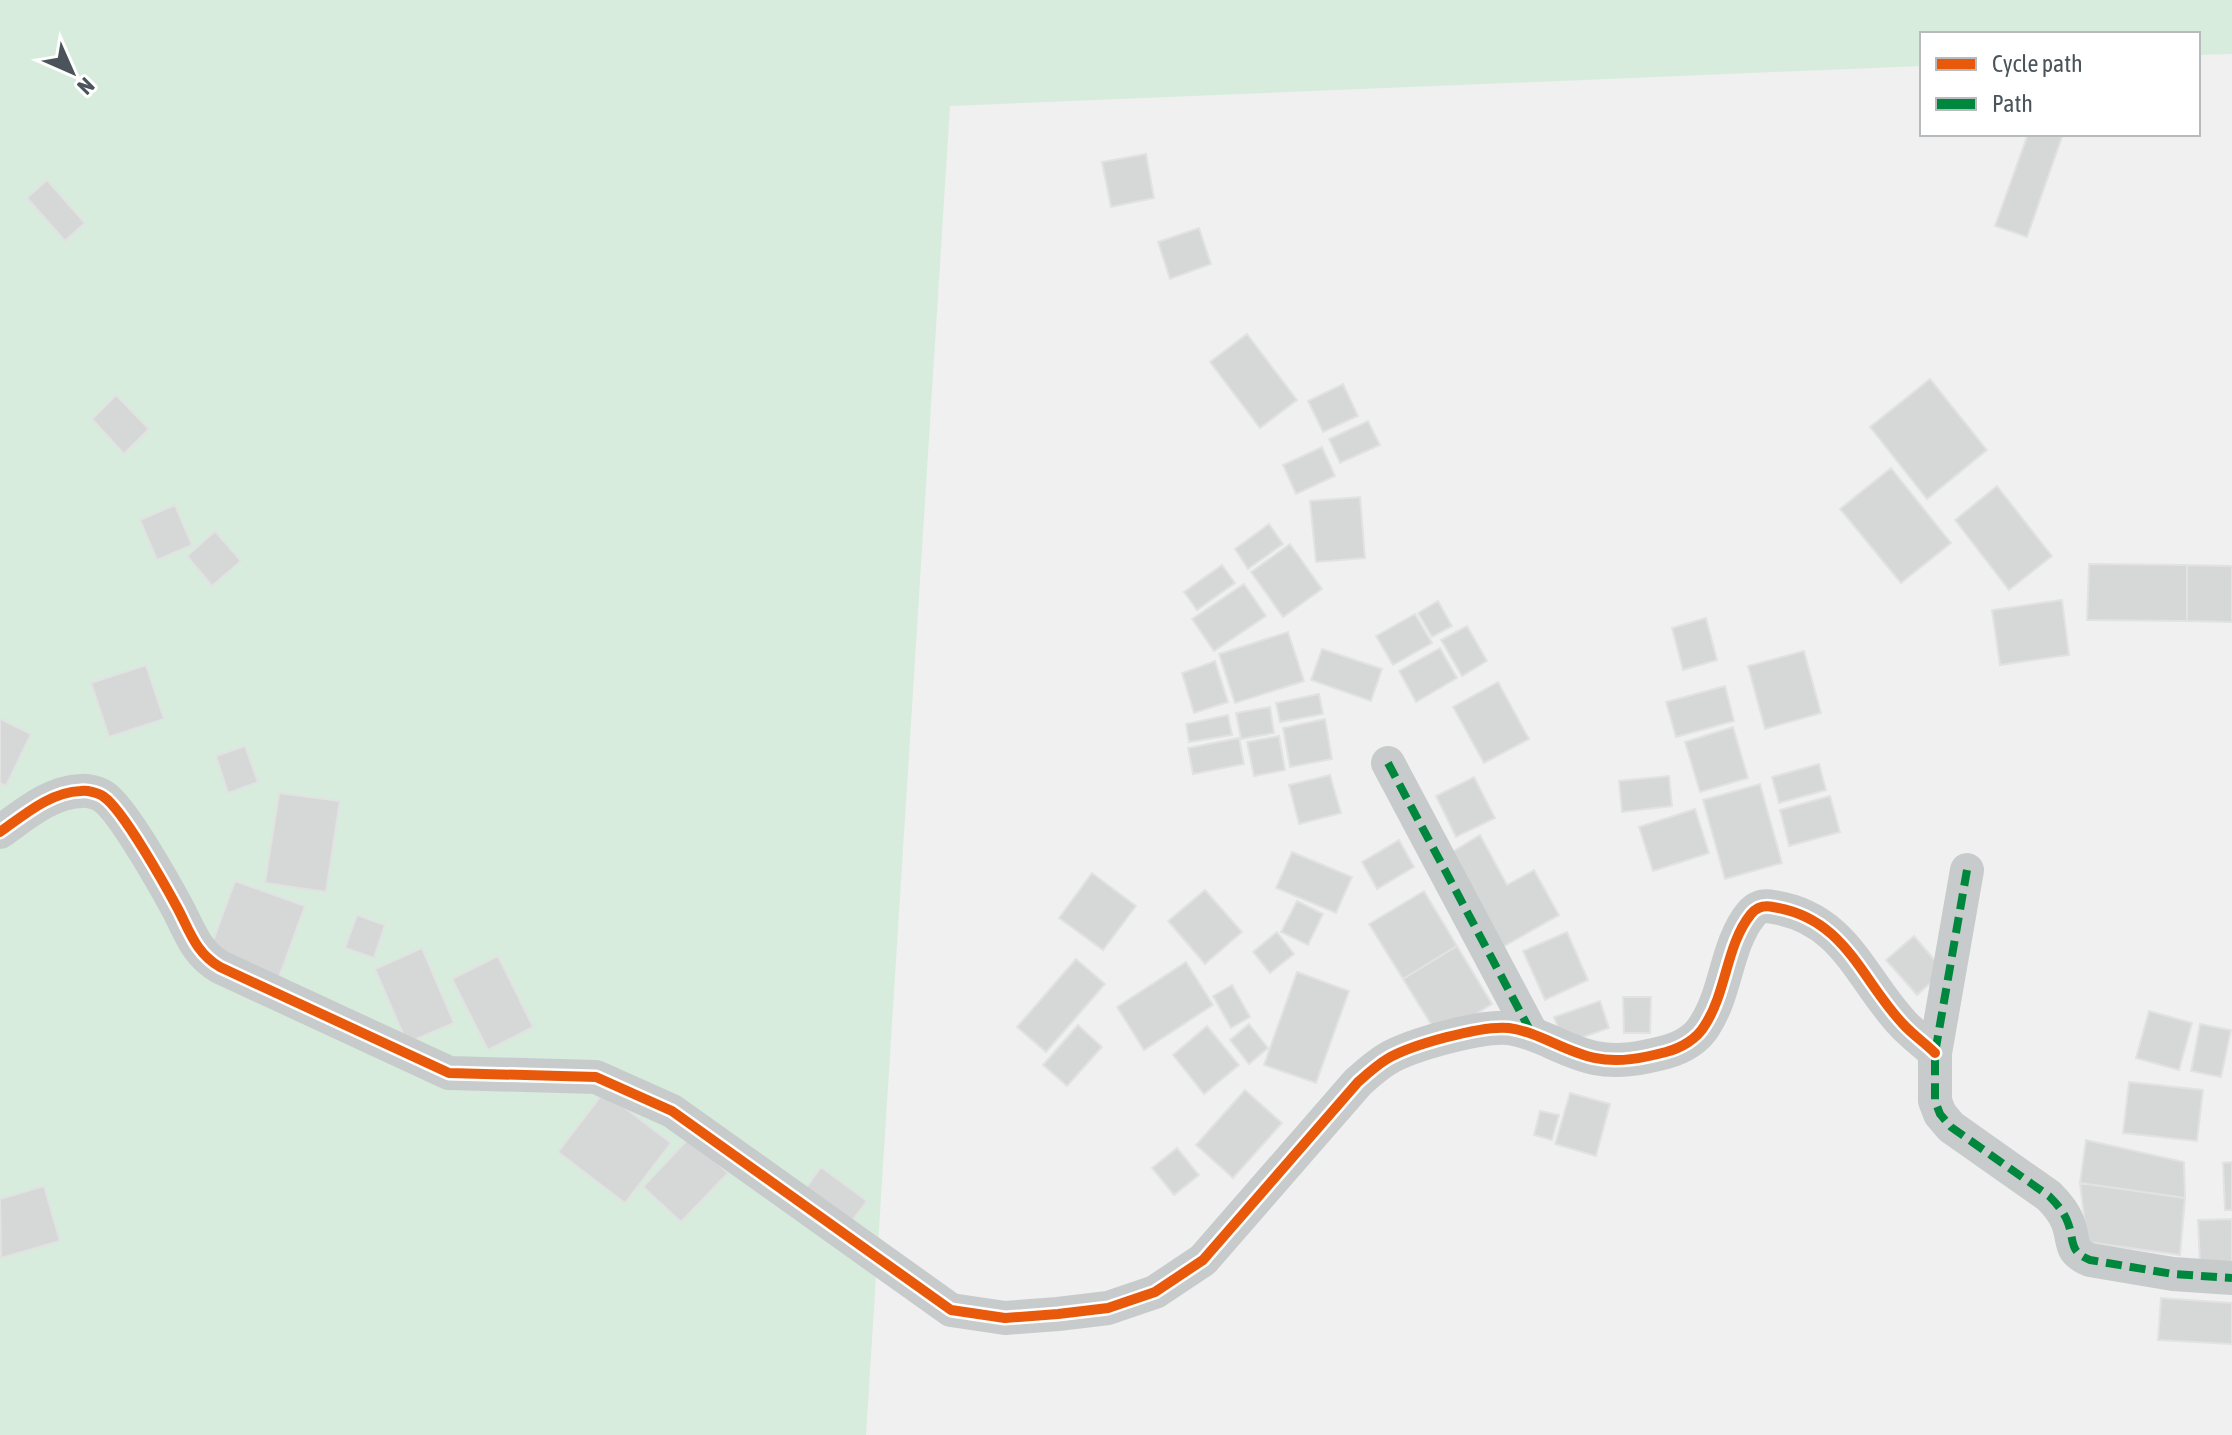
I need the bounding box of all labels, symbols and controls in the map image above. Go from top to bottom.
north arrow [32,32,112,112]
legend [1920,32,2200,136]
text: Cycle path [1992,50,2083,77]
text: N [72,72,100,100]
text: Path [1992,90,2033,117]

